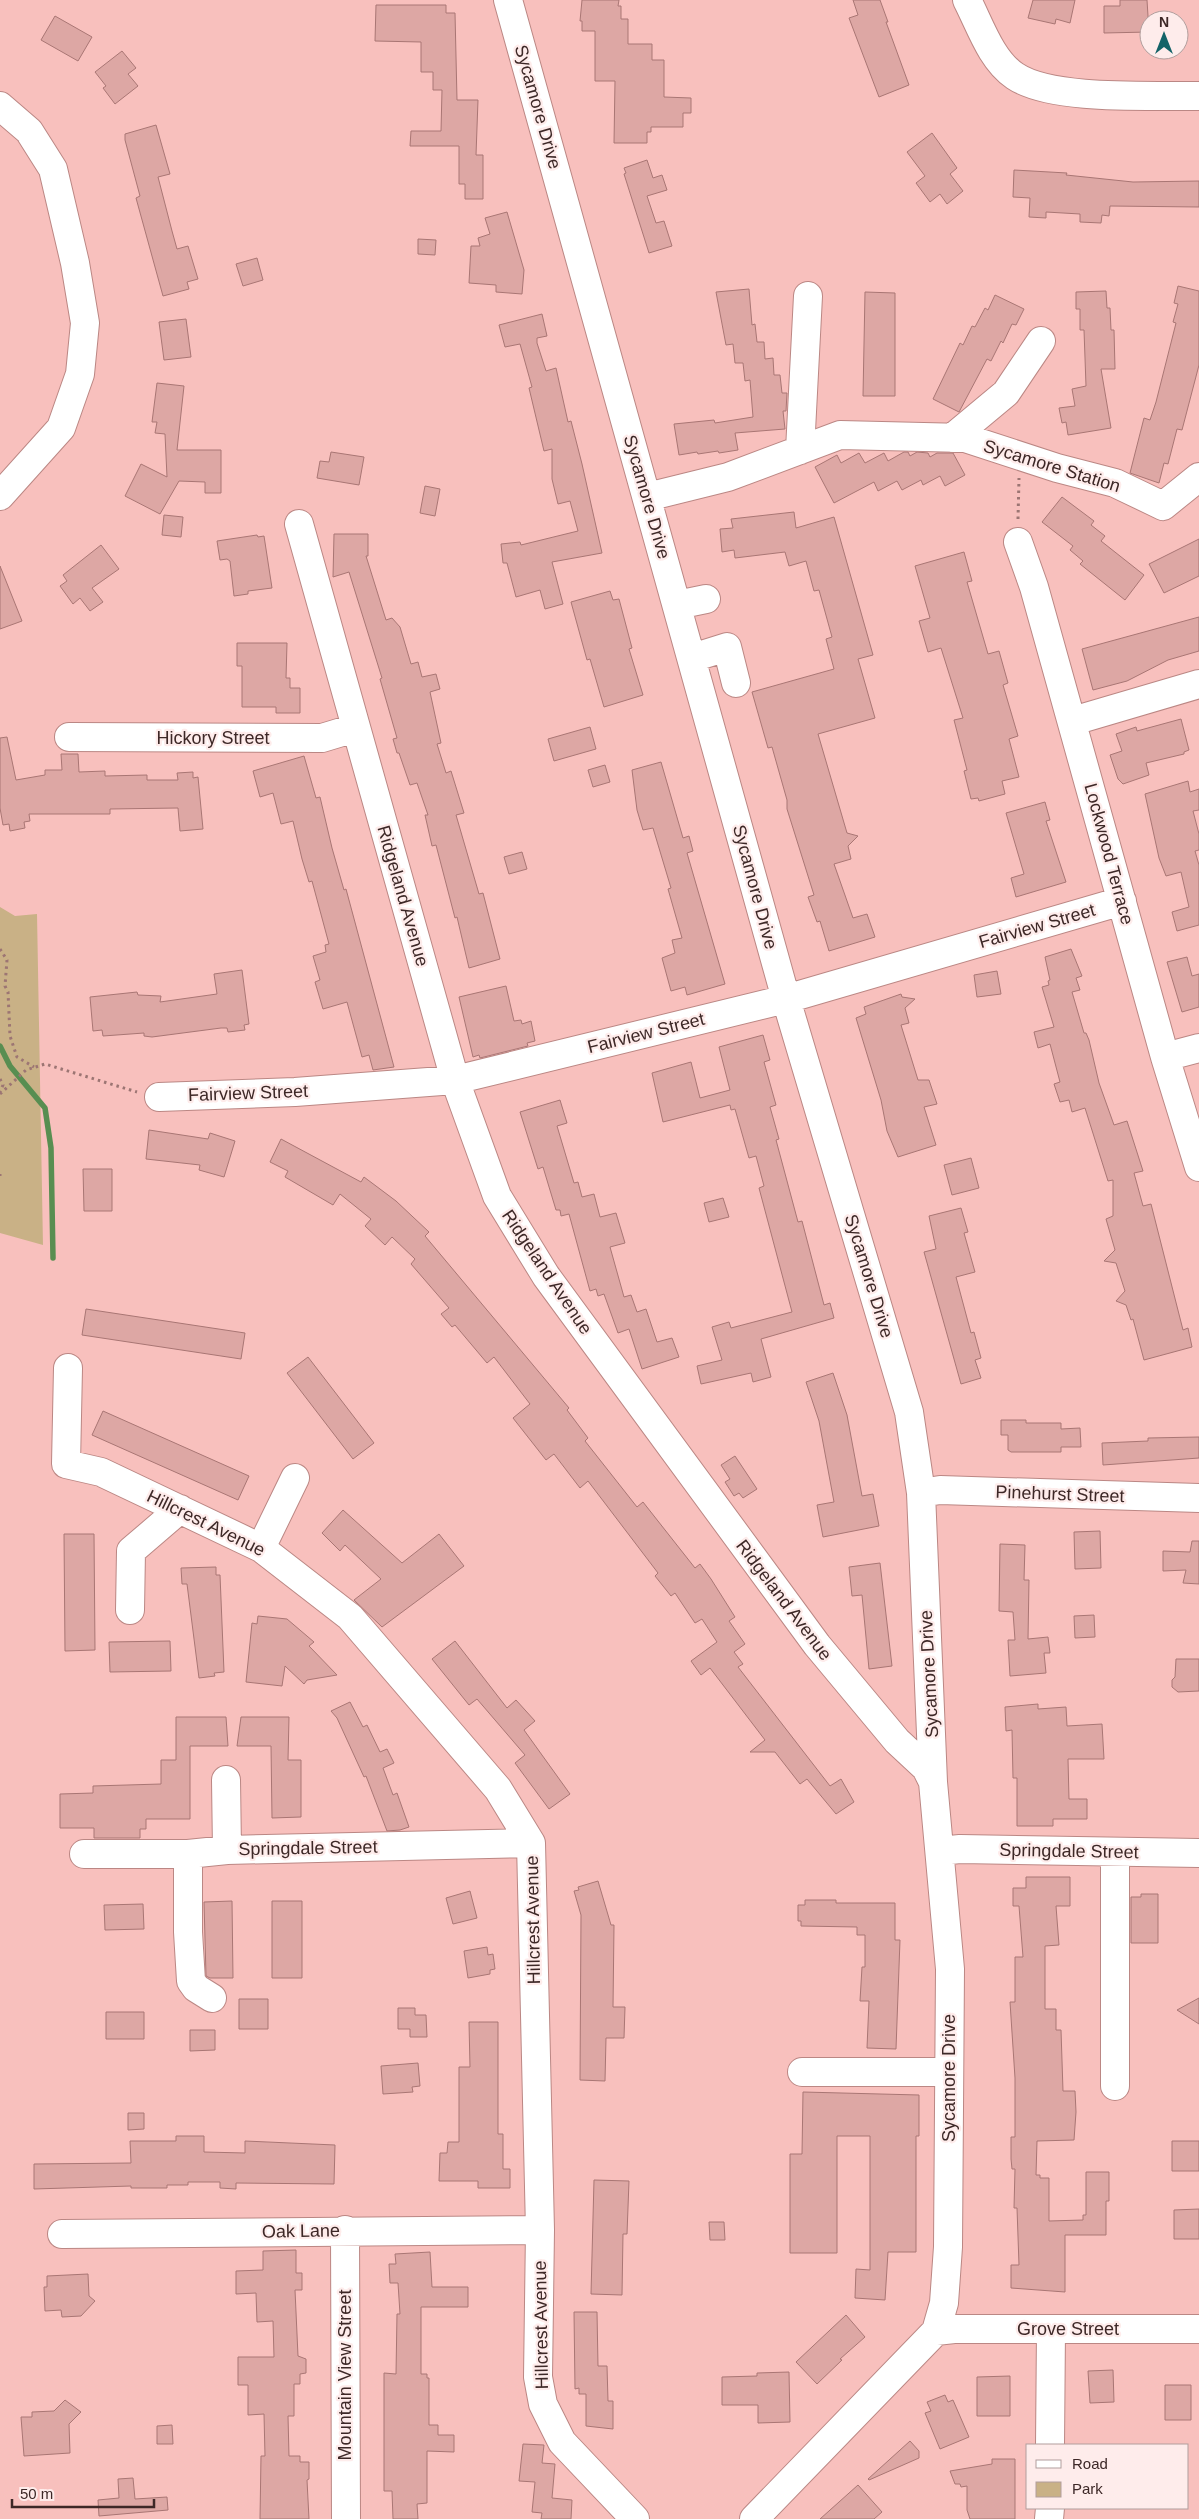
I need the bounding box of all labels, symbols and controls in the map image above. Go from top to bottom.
north arrow [1139,10,1189,60]
text: N [1159,14,1169,30]
street label: Sycamore Drive [511,43,565,171]
street label: Sycamore Drive [620,433,674,561]
street label: Sycamore Station [981,436,1123,496]
street label: Hickory Street [156,728,270,748]
street label: Lockwood Terrace [1080,781,1138,927]
street label: Ridgeland Avenue [373,823,433,969]
street label: Sycamore Drive [729,823,781,951]
street label: Fairview Street [977,900,1097,952]
street label: Fairview Street [585,1009,707,1057]
street label: Fairview Street [188,1081,308,1105]
street label: Ridgeland Avenue [498,1206,596,1338]
street label: Sycamore Drive [841,1212,897,1340]
street label: Pinehurst Street [995,1482,1125,1506]
street label: Hillcrest Avenue [144,1486,268,1560]
street label: Ridgeland Avenue [732,1536,836,1664]
street label: Sycamore Drive [916,1610,942,1738]
street label: Springdale Street [238,1837,378,1859]
street label: Springdale Street [999,1840,1139,1862]
street label: Hillcrest Avenue [522,1855,544,1985]
street label: Sycamore Drive [939,2014,959,2142]
street label: Oak Lane [262,2220,340,2242]
street label: Hillcrest Avenue [530,2260,552,2390]
street label: Mountain View Street [335,2290,355,2460]
street label: Grove Street [1017,2319,1119,2339]
legend [1026,2444,1189,2509]
text: Road [1072,2455,1108,2472]
scale bar [12,2476,155,2508]
text: Park [1072,2480,1103,2497]
text: 50 m [20,2485,53,2502]

